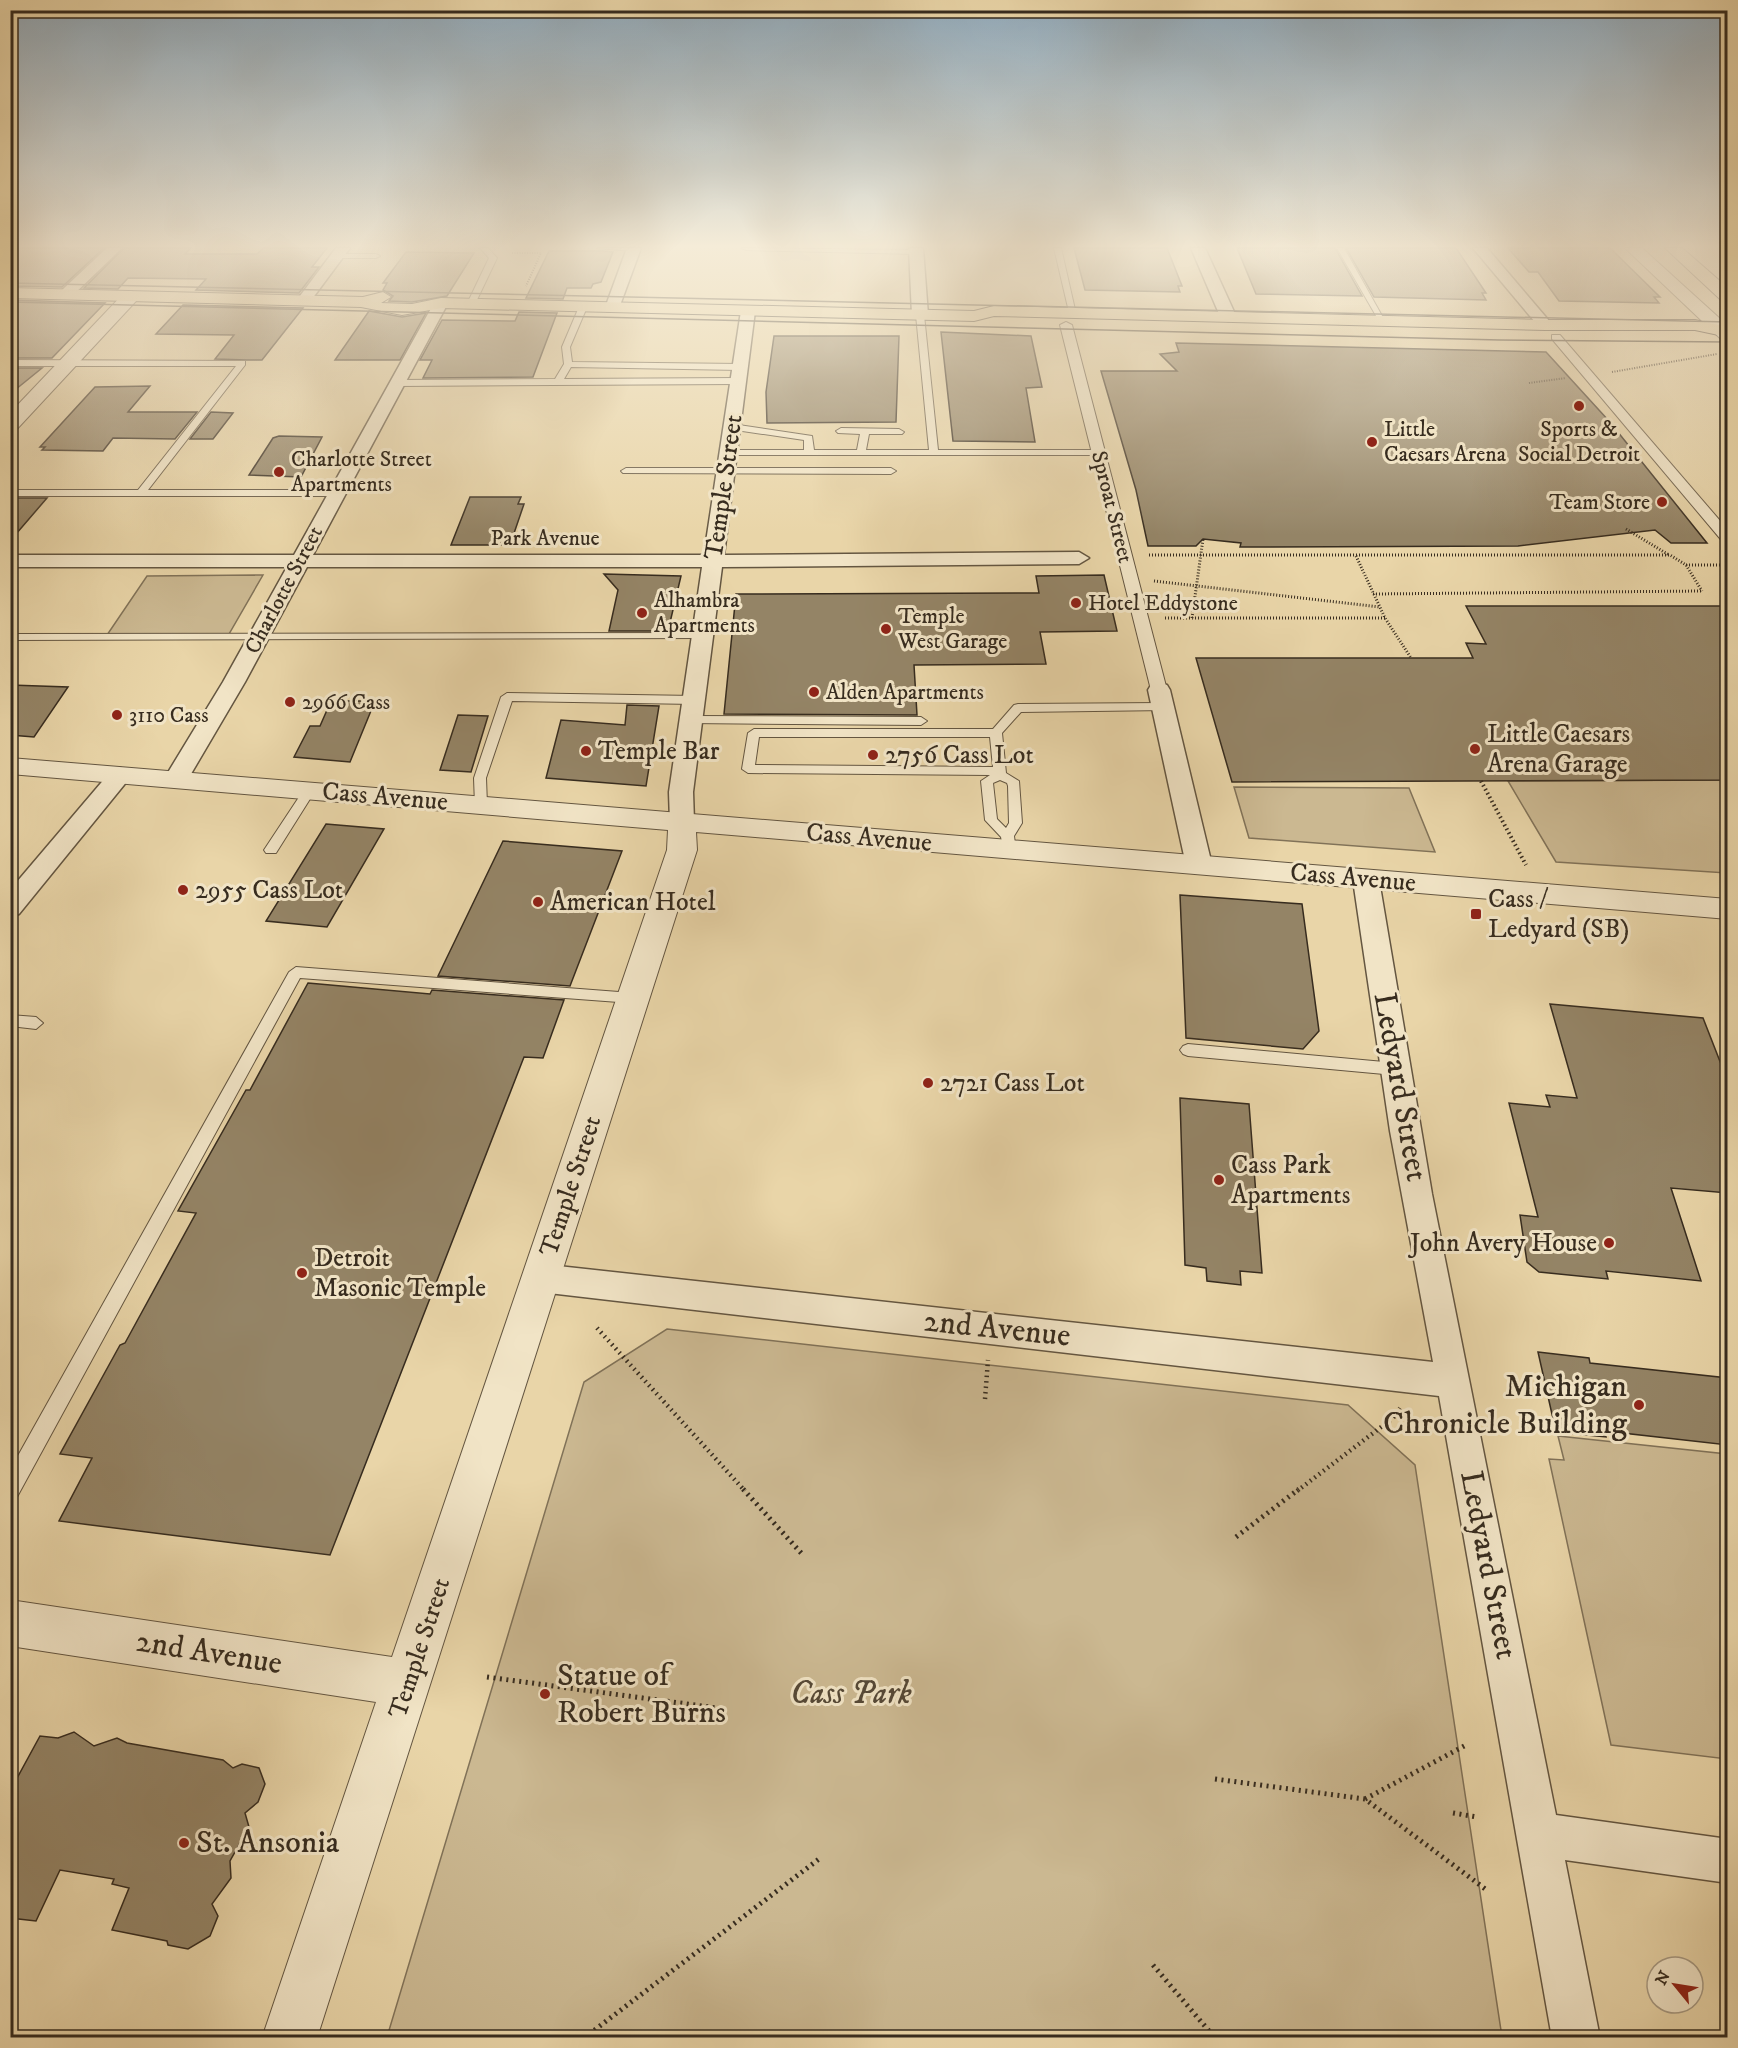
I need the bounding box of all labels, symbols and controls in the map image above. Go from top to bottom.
marker: Sports & Social Detroit [1572,399,1586,413]
street label: Temple Street [698,412,750,562]
place label: Little Caesars Arena [1384,416,1507,468]
place label: Sports & Social Detroit [1518,416,1640,468]
marker: Little Caesars Arena [1365,435,1379,449]
place label: Charlotte Street Apartments [291,446,432,498]
street label: Sproat Street [1085,448,1139,566]
marker: Charlotte Street Apartments [272,465,286,479]
place label: Team Store [1549,489,1650,516]
marker: Team Store [1655,495,1669,509]
street label: Charlotte Street [239,522,329,658]
street label: Park Avenue [490,525,600,552]
place label: Alhambra Apartments [654,587,755,639]
place label: Hotel Eddystone [1088,590,1238,617]
marker: Hotel Eddystone [1069,596,1083,610]
place label: Temple West Garage [897,603,1007,655]
marker: Alhambra Apartments [635,606,649,620]
marker: Temple West Garage [879,622,893,636]
place label: Alden Apartments [826,679,984,706]
marker: Alden Apartments [807,685,821,699]
place label: 2966 Cass [302,689,390,716]
marker: 2966 Cass [283,695,297,709]
place label: 3110 Cass [129,702,209,729]
marker: 3110 Cass [110,708,124,722]
place label: Little Caesars Arena Garage [1487,718,1630,781]
place label: Temple Bar [598,735,720,768]
place label: 2756 Cass Lot [885,739,1034,772]
marker: Little Caesars Arena Garage [1468,742,1482,756]
marker: Temple Bar [579,744,593,758]
marker: 2756 Cass Lot [866,748,880,762]
street label: Cass Avenue [321,775,449,819]
street label: Cass Avenue [805,816,933,860]
street label: Cass Avenue [1289,856,1417,900]
place label: 2955 Cass Lot [195,874,343,907]
marker: 2955 Cass Lot [176,883,190,897]
place label: Cass / Ledyard (SB) [1488,883,1629,946]
place label: American Hotel [550,886,716,919]
marker: American Hotel [531,895,545,909]
marker: Cass / Ledyard (SB) [1469,907,1483,921]
street label: Ledyard Street [1364,989,1436,1185]
place label: 2721 Cass Lot [940,1067,1085,1100]
marker: 2721 Cass Lot [921,1076,935,1090]
street label: Temple Street [533,1112,609,1260]
place label: Cass Park Apartments [1231,1149,1350,1212]
marker: Cass Park Apartments [1212,1173,1226,1187]
place label: John Avery House [1408,1227,1597,1260]
marker: John Avery House [1602,1236,1616,1250]
place label: Detroit Masonic Temple [314,1242,486,1305]
marker: Detroit Masonic Temple [295,1266,309,1280]
street label: 2nd Avenue [922,1301,1072,1357]
place label: Michigan Chronicle Building [1383,1367,1627,1444]
marker: Michigan Chronicle Building [1632,1398,1646,1412]
street label: Ledyard Street [1450,1467,1526,1663]
street label: Temple Street [382,1574,458,1722]
street label: 2nd Avenue [133,1622,285,1684]
place label: Statue of Robert Burns [557,1656,726,1733]
park label: Cass Park [790,1674,912,1714]
marker: Statue of Robert Burns [538,1687,552,1701]
place label: St. Ansonia [196,1823,340,1863]
marker: St. Ansonia [177,1836,191,1850]
north arrow [1645,1955,1705,2015]
text: N [1651,1967,1675,1989]

